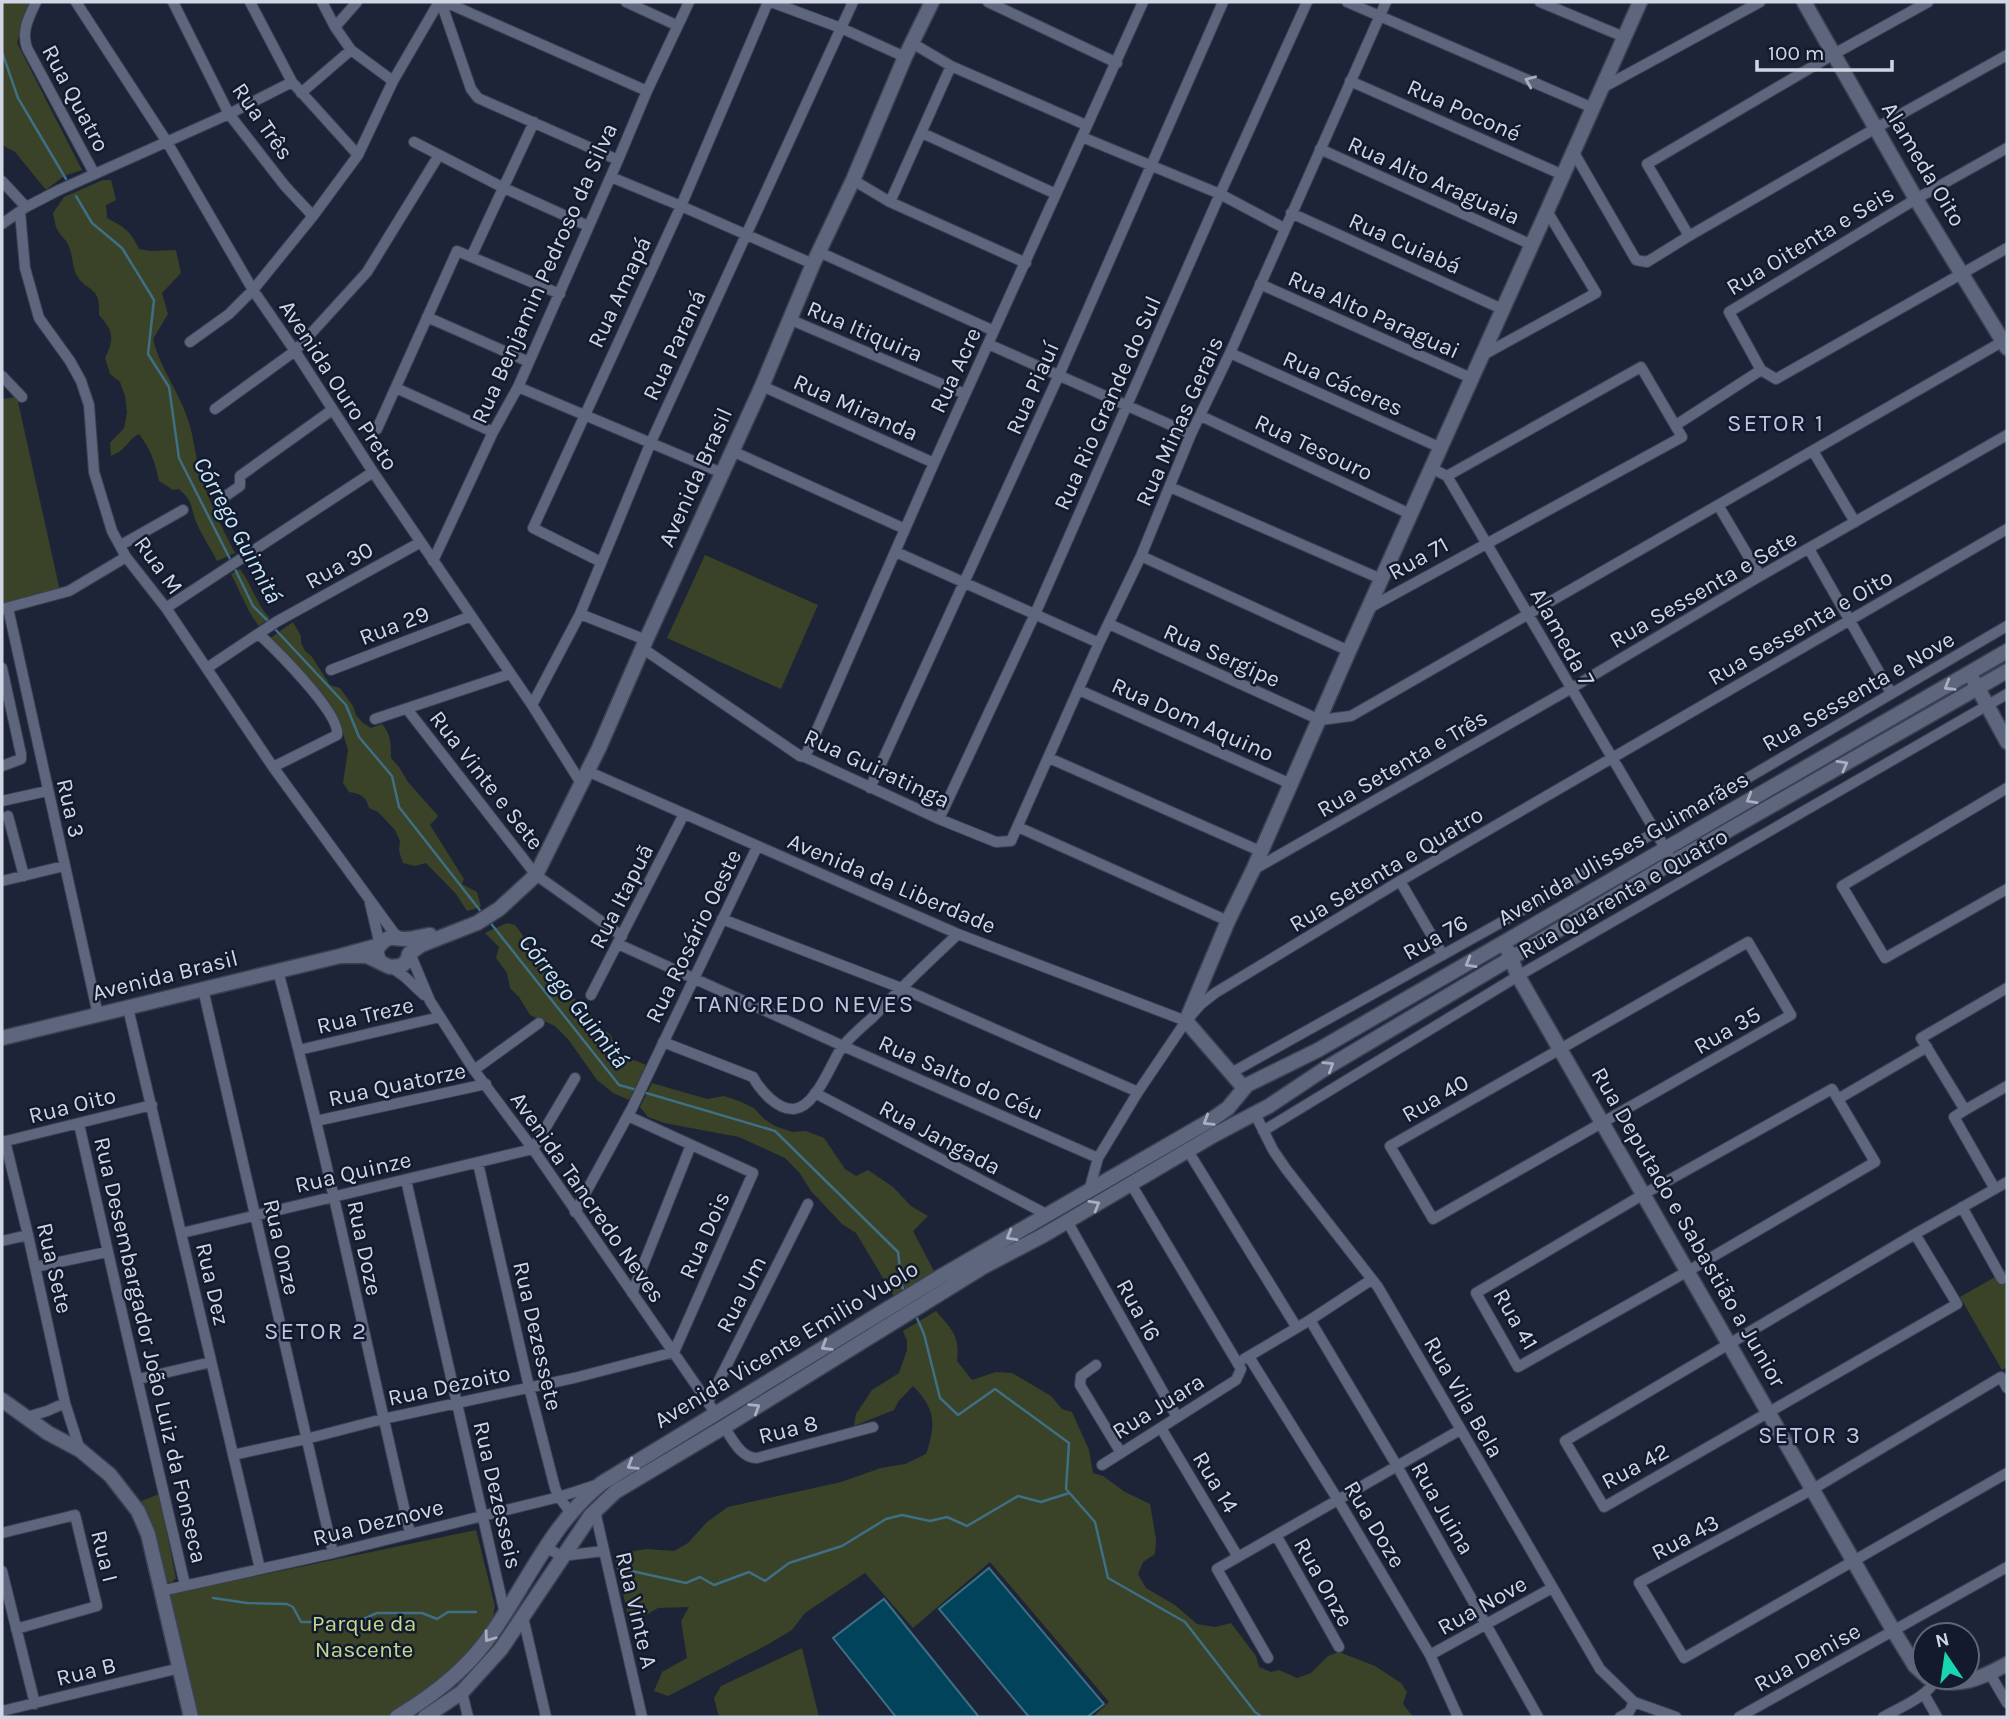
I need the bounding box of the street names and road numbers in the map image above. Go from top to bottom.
street label: Rua Quatro [36,40,115,156]
street label: Rua Poconé [1403,73,1525,148]
street label: Rua Três [226,77,299,165]
street label: Alameda Oito [1876,97,1971,231]
street label: Rua Benjamin Pedroso da Silva [466,119,623,428]
street label: Rua Alto Araguaia [1343,130,1524,231]
street label: Rua Oitenta e Seis [1721,180,1899,301]
street label: Rua Cuiabá [1345,207,1465,280]
street label: Rua Amapá [582,232,657,352]
street label: Rua Alto Paraguai [1284,264,1464,364]
street label: Rua Paraná [637,286,712,405]
street label: Rua Rio Grande do Sul [1048,292,1167,514]
street label: Avenida Ouro Preto [273,295,404,476]
street label: Rua Itiquira [803,295,927,368]
street label: Rua Acre [924,323,987,417]
street label: Rua Minas Gerais [1130,332,1229,510]
street label: Rua Piauí [1000,337,1065,439]
street label: Rua Cáceres [1278,345,1407,422]
street label: Rua Miranda [789,368,922,447]
street label: Avenida Brasil [653,404,738,551]
street label: Rua Tesouro [1250,408,1377,487]
street label: Rua Sessenta e Sete [1605,525,1802,654]
street label: Rua M [128,531,189,600]
street label: Rua 71 [1383,531,1453,586]
street label: Rua 30 [301,536,378,595]
street label: Rua Sessenta e Oito [1703,564,1897,691]
street label: Alameda 7 [1525,583,1601,691]
street label: Rua 29 [355,600,433,651]
street label: Rua Sergipe [1159,618,1284,693]
street label: Rua Sessenta e Nove [1757,625,1959,757]
street label: Rua Dom Aquino [1107,672,1278,767]
street label: Rua Setenta e Três [1312,704,1492,823]
street label: Rua Vinte e Sete [424,705,549,855]
street label: Rua Guiratinga [800,723,954,814]
street label: Avenida Ulisses Guimarães [1493,765,1753,931]
street label: Rua 3 [51,776,90,840]
street label: Rua Setenta e Quatro [1284,801,1488,938]
street label: Rua Quarenta e Quatro [1514,823,1733,964]
street label: Avenida da Liberdade [784,827,1000,940]
street label: Rua Itapuã [584,839,659,953]
street label: Rua Rosário Oeste [640,845,747,1028]
street label: Rua 76 [1398,909,1472,966]
street label: Avenida Brasil [89,944,241,1007]
street label: Rua Treze [314,991,416,1040]
street label: Rua 35 [1689,1001,1765,1060]
street label: Rua Salto do Céu [874,1029,1047,1126]
street label: Rua Quatorze [326,1057,468,1112]
street label: Rua Deputado e Sabastião a Junior [1586,1063,1792,1393]
street label: Rua 40 [1397,1069,1473,1128]
street label: Rua Oito [26,1082,119,1129]
street label: Avenida Tancredo Neves [504,1087,671,1308]
street label: Rua Jangada [874,1094,1005,1181]
street label: Rua Desembargador João Luiz da Fonseca [88,1134,213,1566]
street label: Rua Quinze [292,1146,414,1199]
street label: Rua Dois [673,1187,736,1283]
street label: Rua Onze [257,1197,306,1298]
street label: Rua Doze [341,1198,388,1298]
street label: Rua Sete [31,1220,78,1316]
street label: Rua Dez [190,1240,235,1328]
street label: Rua Um [711,1251,772,1337]
street label: Avenida Vicente Emilio Vuolo [649,1255,923,1434]
street label: Rua Dezessete [507,1259,568,1413]
street label: Rua 16 [1111,1274,1167,1346]
street label: Rua 41 [1487,1284,1544,1355]
street label: Rua Vila Bela [1418,1332,1509,1463]
street label: Rua Dezoito [385,1359,513,1412]
street label: Rua Juara [1107,1368,1209,1445]
street label: Rua 8 [756,1409,821,1450]
street label: Rua Dezesseis [467,1419,528,1572]
street label: Rua 42 [1597,1438,1673,1495]
street label: Rua 14 [1187,1447,1244,1518]
street label: Rua Juina [1405,1457,1480,1559]
street label: Rua Doze [1338,1476,1411,1573]
street label: Rua Deznove [310,1493,446,1552]
street label: Rua 43 [1647,1508,1724,1566]
street label: Rua I [85,1527,124,1585]
street label: Rua Onze [1288,1533,1359,1631]
street label: Rua Vinte A [610,1549,663,1671]
street label: Rua Nove [1433,1570,1532,1641]
street label: Rua Denise [1749,1617,1865,1698]
street label: Rua B [54,1651,119,1692]

